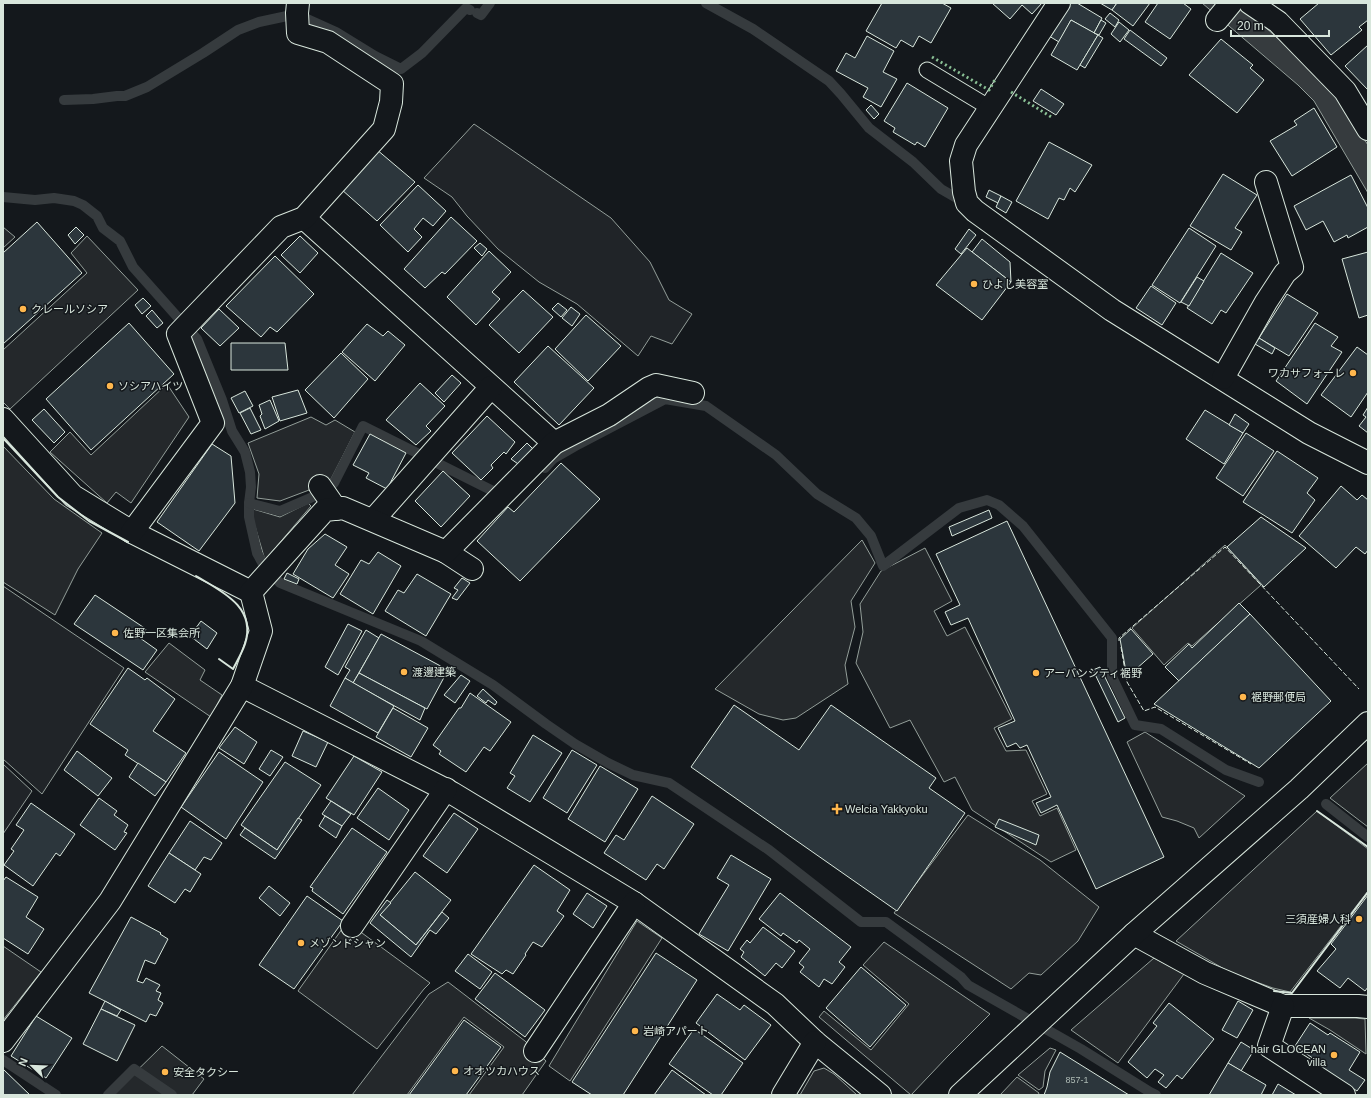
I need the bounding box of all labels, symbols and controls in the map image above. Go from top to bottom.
scale bar [1231,12,1329,38]
text: 20 m [1237,19,1264,33]
place label: ひよし美容室 [982,278,1048,290]
marker: ひよし美容室 [969,279,979,289]
place label: クレールソシア [31,303,108,315]
marker: クレールソシア [18,304,28,314]
place label: ワカサフォーレ [1268,367,1345,379]
marker: ワカサフォーレ [1348,368,1358,378]
place label: ソシアハイツ [118,380,183,392]
marker: ソシアハイツ [105,381,115,391]
place label: 佐野一区集会所 [123,627,201,639]
marker: 佐野一区集会所 [110,628,120,638]
place label: 渡邊建築 [412,666,456,678]
marker: 渡邊建築 [399,667,409,677]
place label: アーバンシティ裾野 [1044,667,1142,679]
marker: アーバンシティ裾野 [1031,668,1041,678]
place label: 裾野郵便局 [1251,691,1306,703]
marker: 裾野郵便局 [1238,692,1248,702]
place label: Welcia Yakkyoku [845,803,928,815]
marker: Welcia Yakkyoku [832,804,842,814]
place label: 三須産婦人科 [1285,913,1351,925]
marker: 三須産婦人科 [1354,914,1364,924]
place label: メゾンドシャン [309,937,386,949]
marker: メゾンドシャン [296,938,306,948]
place label: 岩崎アパート [643,1025,709,1037]
marker: 岩崎アパート [630,1026,640,1036]
place label: hair GLOCEAN villa [1251,1043,1327,1068]
north arrow [12,1046,52,1086]
marker: hair GLOCEAN villa [1329,1050,1339,1060]
text: N [16,1056,30,1068]
place label: オオツカハウス [463,1065,540,1077]
place label: 安全タクシー [173,1066,239,1078]
marker: オオツカハウス [450,1066,460,1076]
marker: 安全タクシー [160,1067,170,1077]
house number: 857-1 [1065,1075,1089,1085]

